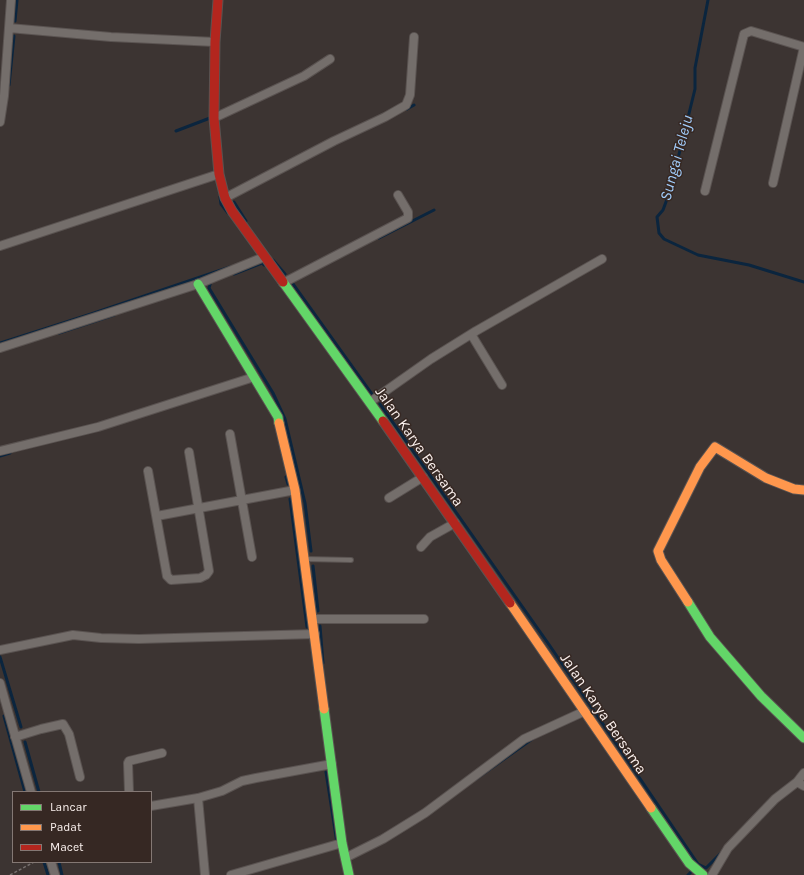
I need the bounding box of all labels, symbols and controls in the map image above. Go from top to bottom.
water label: Sungai Teleju [656,113,698,203]
street label: Jalan Karya Bersama [371,384,467,510]
street label: Jalan Karya Bersama [556,650,650,778]
legend [12,791,152,863]
text: Lancar [50,800,87,814]
text: Padat [50,820,81,834]
text: Macet [50,840,84,854]

